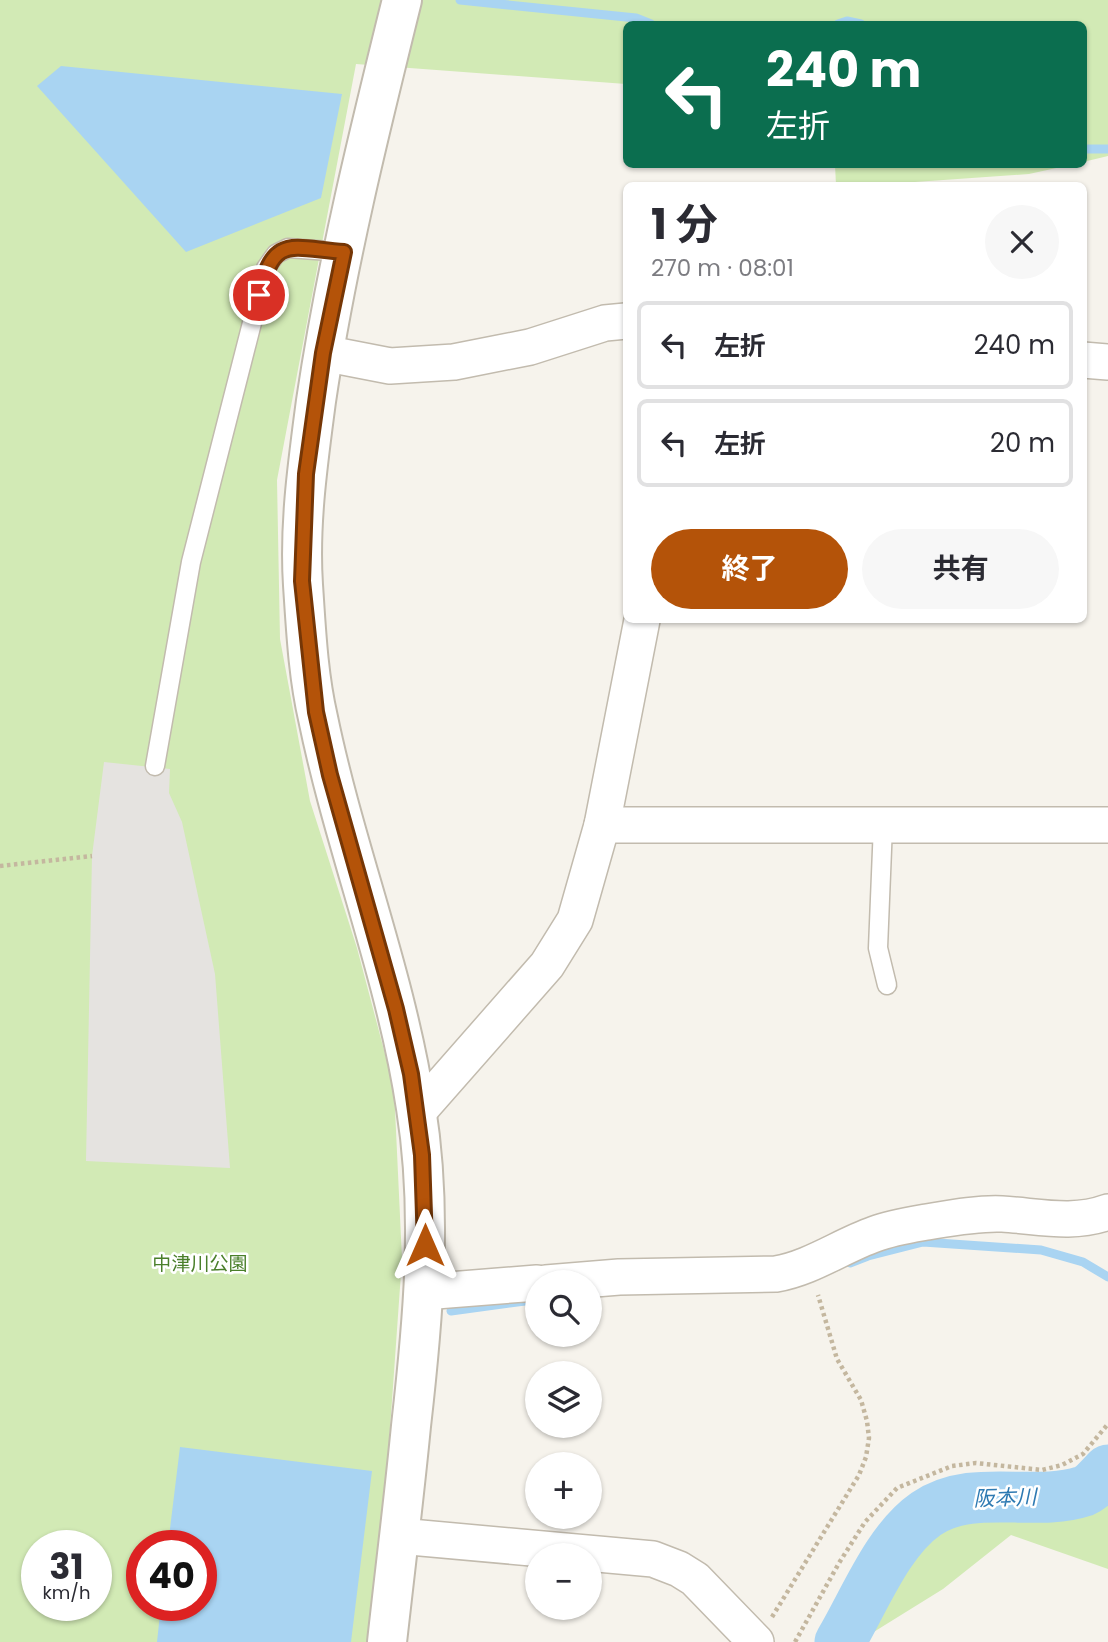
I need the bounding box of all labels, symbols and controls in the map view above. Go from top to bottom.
text: 240 m [766,36,921,104]
icon: left [651,49,742,140]
text: 左折 [766,103,830,148]
text: 1 分 [651,195,718,254]
button: close [985,205,1059,279]
text: 270 m · 08:01 [651,252,794,284]
pin [229,265,289,325]
icon: arrive [240,276,278,314]
icon: left [655,326,693,364]
text: 240 m [974,327,1055,363]
text: 左折 [714,328,766,364]
icon: left [655,424,693,462]
text: 20 m [990,425,1055,461]
text: 左折 [714,426,766,462]
button: 終了 [651,529,848,609]
button: 共有 [862,529,1059,609]
position arrow [388,1208,462,1282]
park label: 中津川公園 [152,1250,248,1277]
map controls [525,1270,602,1620]
button: search [525,1270,602,1347]
button: layers [525,1361,602,1438]
button: + [525,1452,602,1529]
water label: 阪本川 [973,1482,1039,1513]
speed limit sign: 40 [126,1530,217,1621]
text: 31 [49,1542,84,1591]
button: − [525,1543,602,1620]
text: km/h [43,1580,90,1605]

